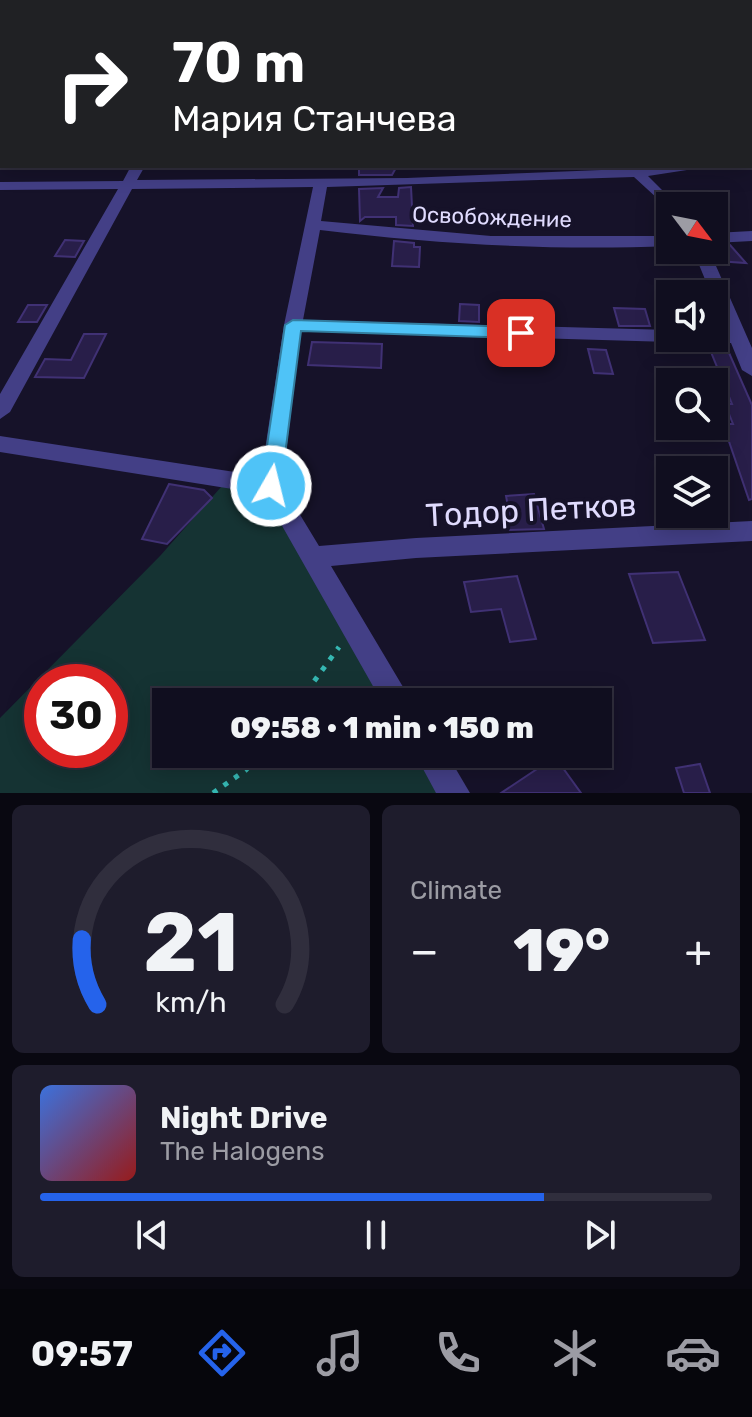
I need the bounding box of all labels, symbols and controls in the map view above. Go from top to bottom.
text: 70 m [172,30,305,96]
icon: right [40,32,144,136]
text: Мария Станчева [172,97,457,140]
north arrow [656,192,728,264]
map controls [656,192,728,528]
street label: Освобождение [412,201,572,233]
button: sound [656,280,728,352]
pin [487,299,555,367]
icon: arrive [499,311,543,355]
button: search [656,368,728,440]
position arrow [229,444,313,528]
button: layers [656,456,728,528]
street label: Тодор Петков [425,485,637,535]
speed limit sign: 30 [24,664,128,768]
text: 09:58 · 1 min · 150 m [230,710,534,746]
text: Climate [410,875,502,906]
text: 21 [143,893,239,992]
text: 19° [513,915,610,986]
text: − [410,925,439,977]
text: + [685,925,712,977]
text: km/h [155,985,227,1019]
text: Night Drive [160,1100,328,1136]
text: The Halogens [160,1136,325,1167]
icon: previous [130,1213,174,1257]
icon: pause [354,1213,398,1257]
icon: next [578,1213,622,1257]
icon: directions [194,1325,250,1381]
icon: music [312,1325,368,1381]
icon: phone [430,1325,486,1381]
icon: climate [547,1325,603,1381]
icon: car [665,1325,721,1381]
text: 09:57 [31,1332,133,1375]

